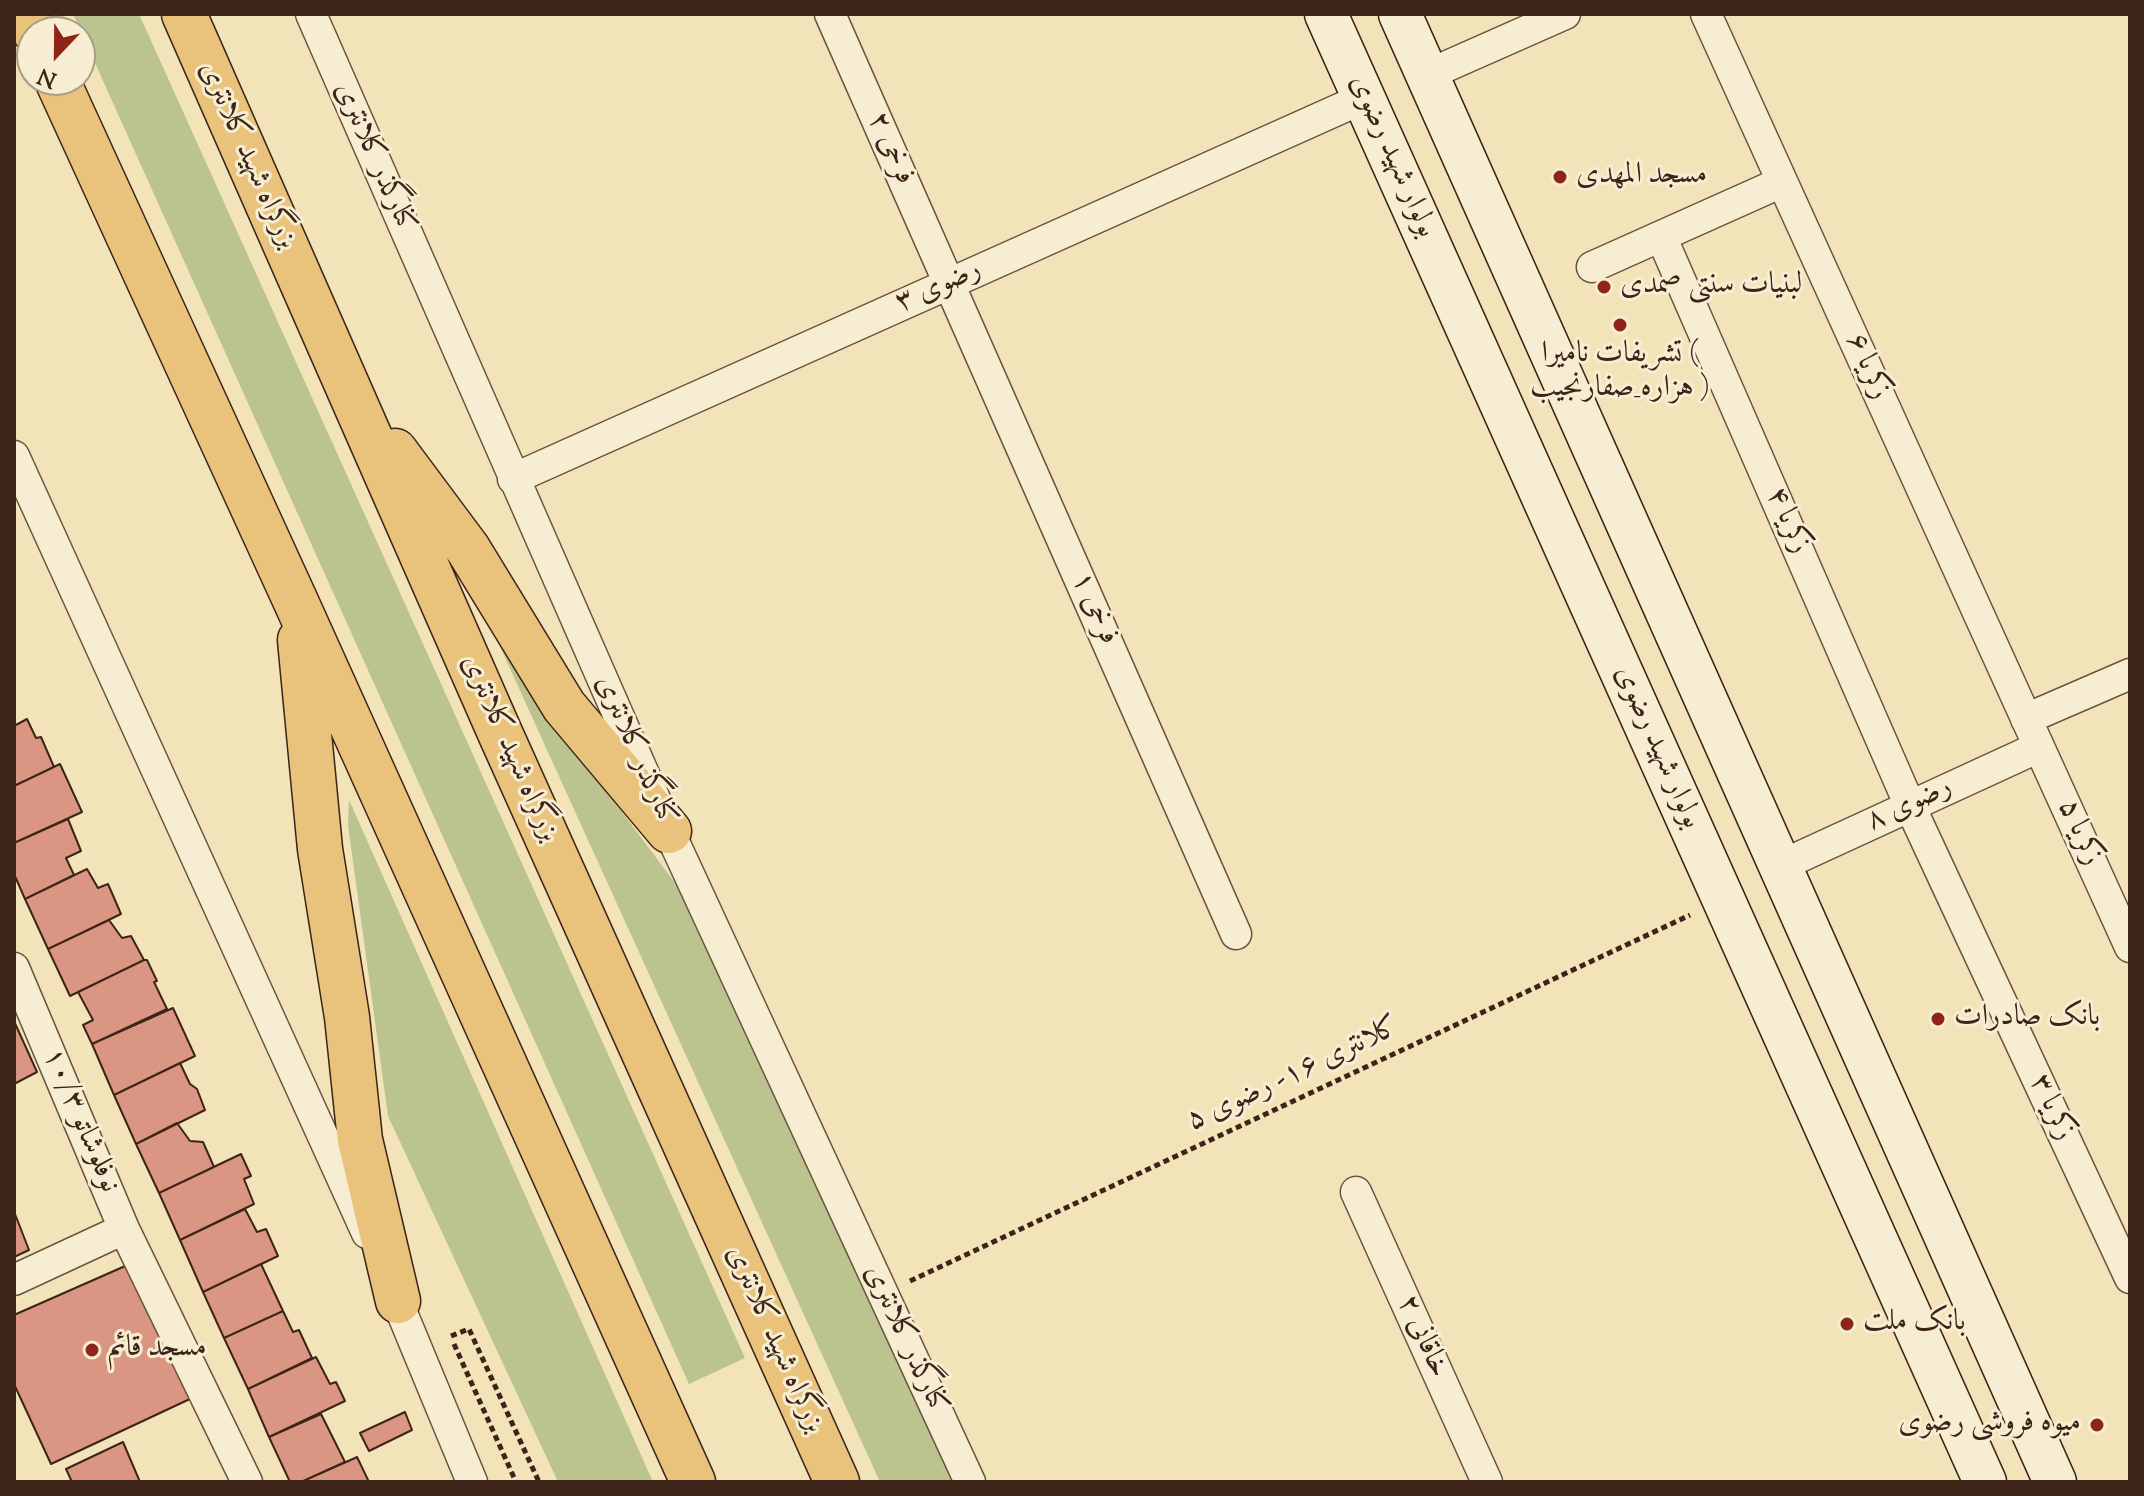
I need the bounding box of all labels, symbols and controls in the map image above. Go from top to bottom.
north arrow [16,16,96,96]
street label: بزرگراه شهید کلانتری [189,57,303,255]
text: N [34,58,62,95]
street label: بولوار شهید رضوی [1339,70,1443,244]
street label: کنارگذر کلانتری [324,77,422,239]
street label: فرخی ۲ [857,107,921,191]
place label: مسجد المهدی [1576,159,1707,195]
marker: مسجد المهدی [1551,168,1569,186]
street label: رضوی ۳ [891,253,987,323]
place label: لبنیات سنتی صمدی [1620,269,1803,305]
marker: لبنیات سنتی صمدی [1595,278,1613,296]
marker: تشریفات نامیرا ( هزاره_صفارنجیب ) [1611,316,1629,334]
street label: زکریا ۶ [1836,328,1896,406]
place label: تشریفات نامیرا ( هزاره_صفارنجیب ) [1530,338,1710,408]
street label: زکریا ۴ [1756,482,1816,560]
street label: فرخی ۱ [1061,567,1125,651]
street label: بزرگراه شهید کلانتری [451,650,565,848]
street label: بولوار شهید رضوی [1604,661,1708,835]
street label: کنارگذر کلانتری [585,670,683,832]
street label: رضوی ۸ [1862,771,1958,841]
street label: زکریا ۵ [2048,794,2108,872]
place label: بانک صادرات [1954,1001,2100,1037]
marker: بانک صادرات [1929,1010,1947,1028]
street label: کلانتری ۱۶- رضوی ۵ [1182,1011,1406,1141]
street label: نوفلوشاتو ۱۰/۳ [32,1043,126,1199]
street label: زکریا ۳ [2019,1069,2081,1147]
street label: بزرگراه شهید کلانتری [716,1241,830,1439]
street label: کنارگذر کلانتری [854,1260,954,1420]
street label: خاقانی ۲ [1387,1290,1455,1384]
place label: بانک ملت [1863,1306,1966,1342]
marker: بانک ملت [1838,1315,1856,1333]
place label: مسجد قائم [108,1332,207,1368]
marker: مسجد قائم [83,1341,101,1359]
place label: میوه فروشی رضوی [1898,1407,2081,1443]
marker: میوه فروشی رضوی [2088,1416,2106,1434]

